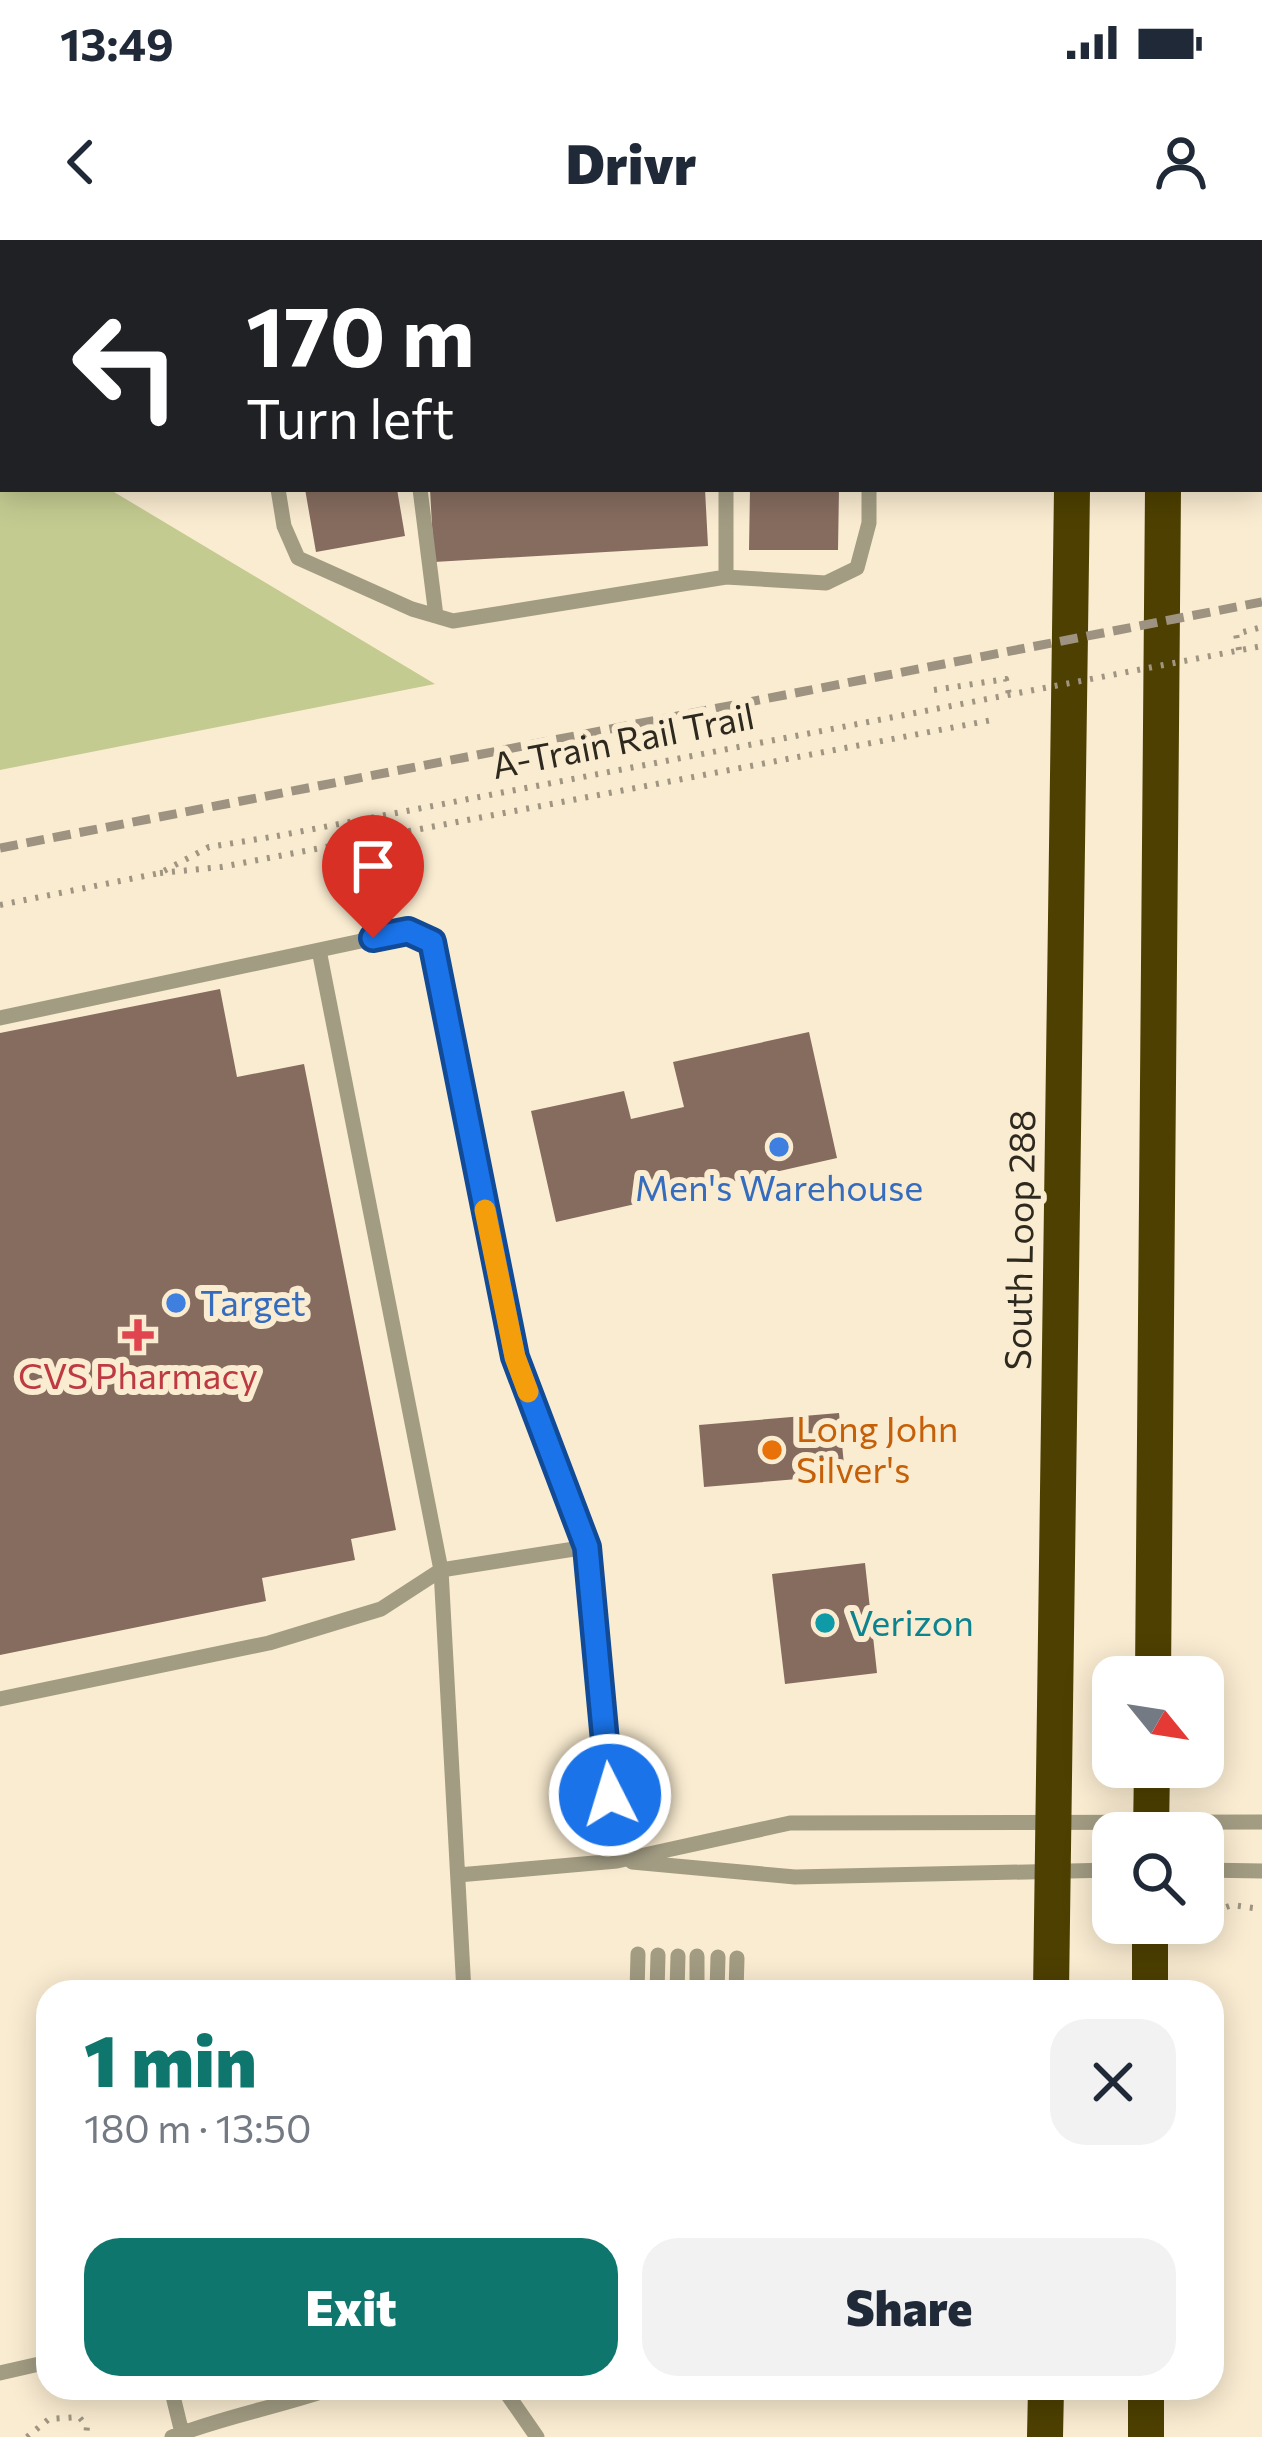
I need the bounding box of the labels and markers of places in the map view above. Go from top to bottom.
pin [322,815,424,938]
marker: Men's Warehouse [766,1134,792,1160]
place label: Men's Warehouse [635,1164,923,1208]
place label: Target [200,1279,306,1323]
marker: Target [163,1290,189,1316]
marker: CVS Pharmacy [125,1322,151,1348]
place label: CVS Pharmacy [18,1352,258,1396]
place label: Long John Silver's [796,1405,958,1490]
marker: Long John Silver's [759,1437,785,1463]
place label: Verizon [849,1599,974,1643]
marker: Verizon [812,1610,838,1636]

